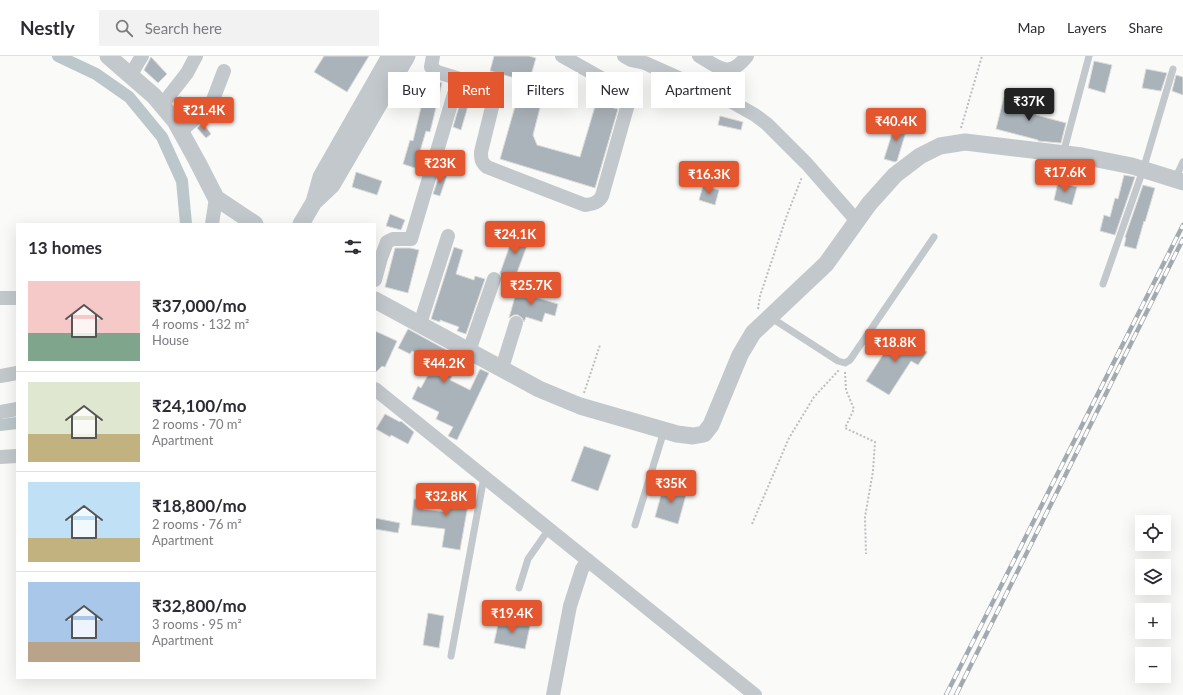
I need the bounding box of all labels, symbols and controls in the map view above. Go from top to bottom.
search box [99,10,379,46]
text: Nestly [20,16,75,39]
icon: search [113,17,135,39]
text: Search here [145,19,222,37]
text: Map [1017,19,1045,36]
text: Layers [1067,19,1107,36]
text: Share [1129,19,1163,36]
chip: Buy [388,72,440,108]
chip: Rent [448,72,504,108]
chip: Filters [512,72,578,108]
chip: New [586,72,643,108]
chip: Apartment [651,72,745,108]
pin: ₹37K [1005,88,1053,122]
text: ₹37K [1013,93,1045,109]
pin: ₹21.4K [171,97,237,131]
text: ₹21.4K [183,102,225,118]
pin: ₹40.4K [863,108,929,142]
text: ₹40.4K [875,113,917,129]
pin: ₹23K [416,150,464,184]
text: ₹23K [424,155,456,171]
pin: ₹17.6K [1032,159,1098,193]
pin: ₹16.3K [676,161,742,195]
text: ₹17.6K [1044,164,1086,180]
text: ₹16.3K [688,166,730,182]
pin: ₹24.1K [482,221,548,255]
text: ₹24.1K [494,226,536,242]
icon: filters [342,236,364,258]
text: 13 homes [28,237,102,258]
pin: ₹25.7K [498,272,564,306]
text: ₹25.7K [510,277,552,293]
text: ₹37,000/mo [152,295,247,316]
icon: home [60,297,108,345]
text: 4 rooms · 132 m² [152,316,249,332]
pin: ₹18.8K [862,329,928,363]
text: House [152,332,189,348]
text: ₹18.8K [874,334,916,350]
pin: ₹44.2K [411,350,477,384]
text: ₹44.2K [423,355,465,371]
text: ₹24,100/mo [152,395,247,416]
icon: home [60,398,108,446]
text: 2 rooms · 70 m² [152,416,242,432]
text: Apartment [152,432,213,448]
pin: ₹35K [647,470,695,504]
text: ₹35K [655,475,687,491]
pin: ₹32.8K [413,483,479,517]
text: ₹32.8K [425,488,467,504]
text: ₹18,800/mo [152,495,247,516]
icon: home [60,498,108,546]
map controls [1135,515,1171,683]
button: locate [1135,515,1171,551]
text: 2 rooms · 76 m² [152,516,242,532]
text: Apartment [152,532,213,548]
button: layers [1135,559,1171,595]
text: ₹32,800/mo [152,595,247,616]
icon: home [60,598,108,646]
pin: ₹19.4K [479,600,545,634]
button: + [1135,603,1171,639]
text: ₹19.4K [491,605,533,621]
text: 3 rooms · 95 m² [152,616,242,632]
text: Apartment [152,632,213,648]
button: − [1135,647,1171,683]

